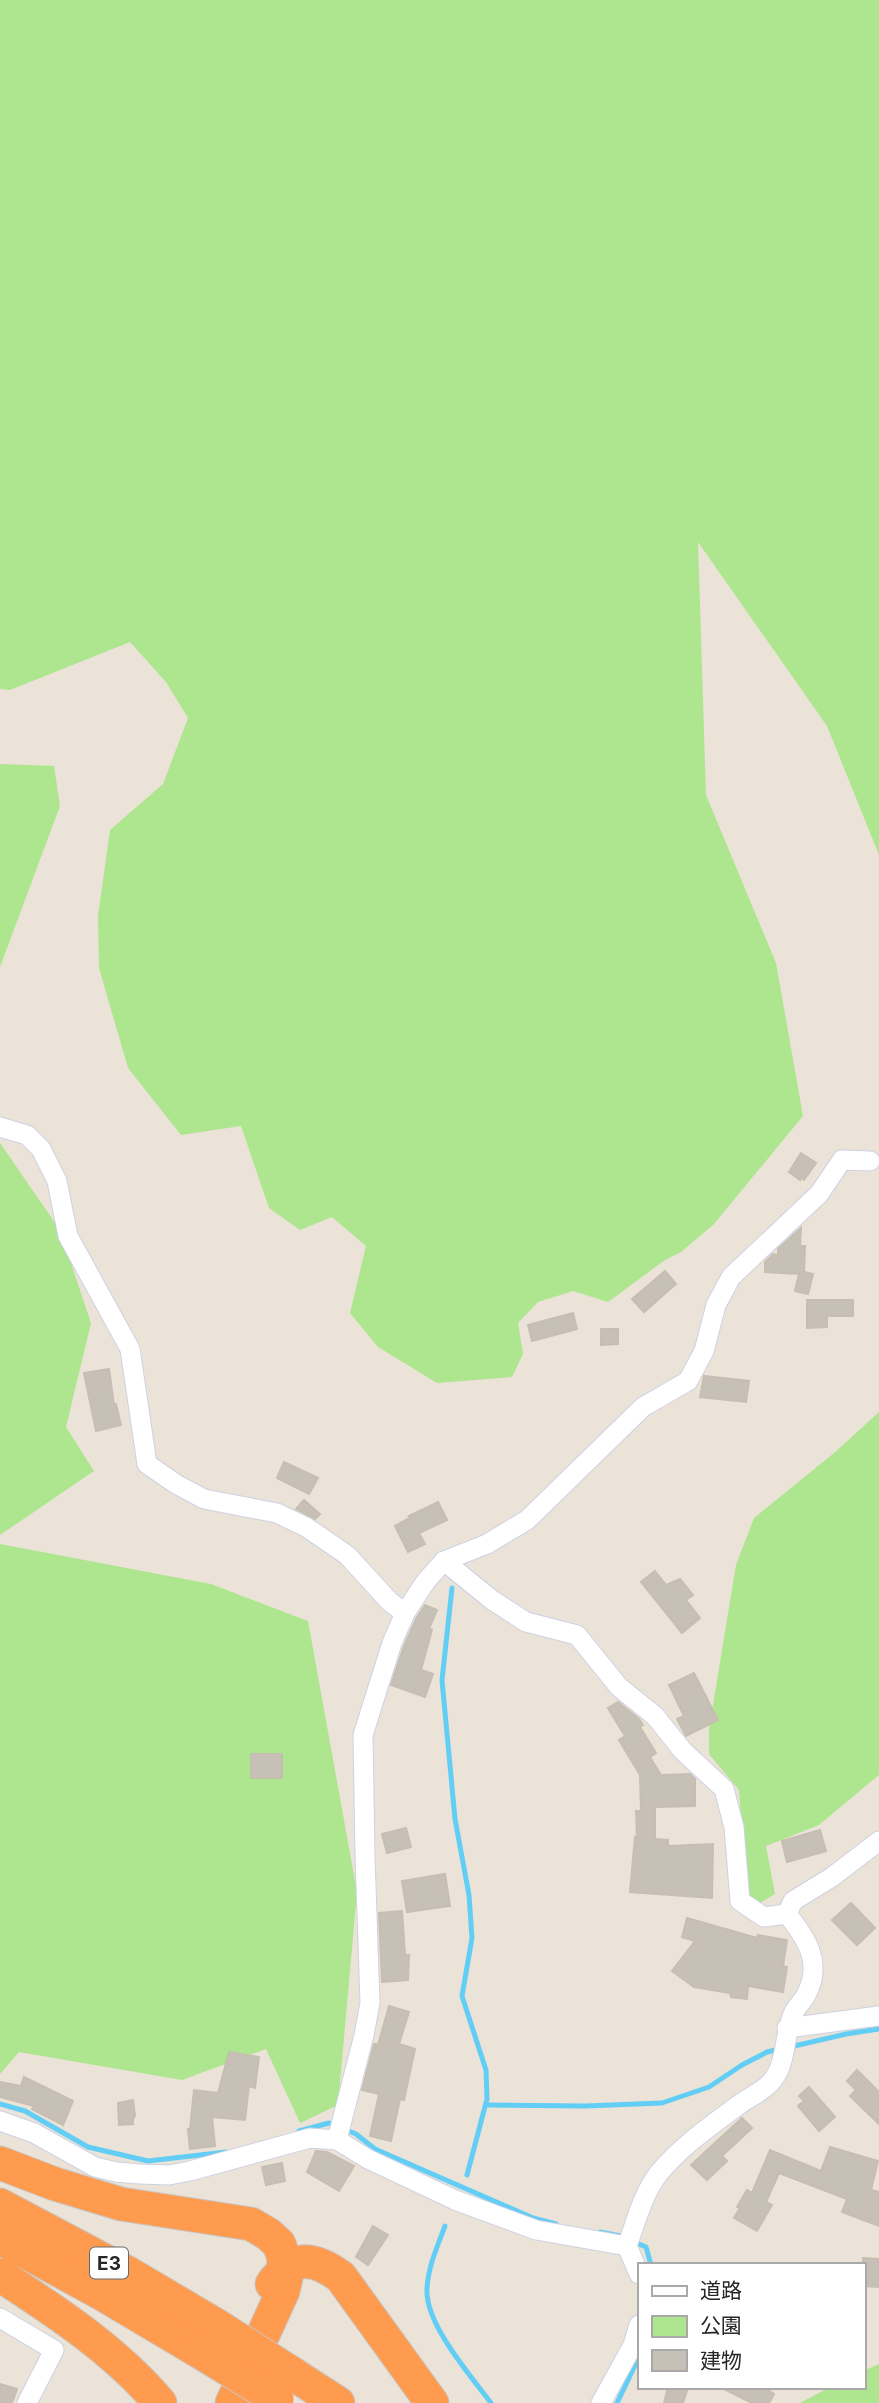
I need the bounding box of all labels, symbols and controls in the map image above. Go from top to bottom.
road number: E3 [90,2248,128,2278]
legend [638,2263,865,2389]
text: 道路 [700,2278,742,2303]
text: 公園 [700,2313,742,2338]
text: 建物 [700,2348,742,2373]

